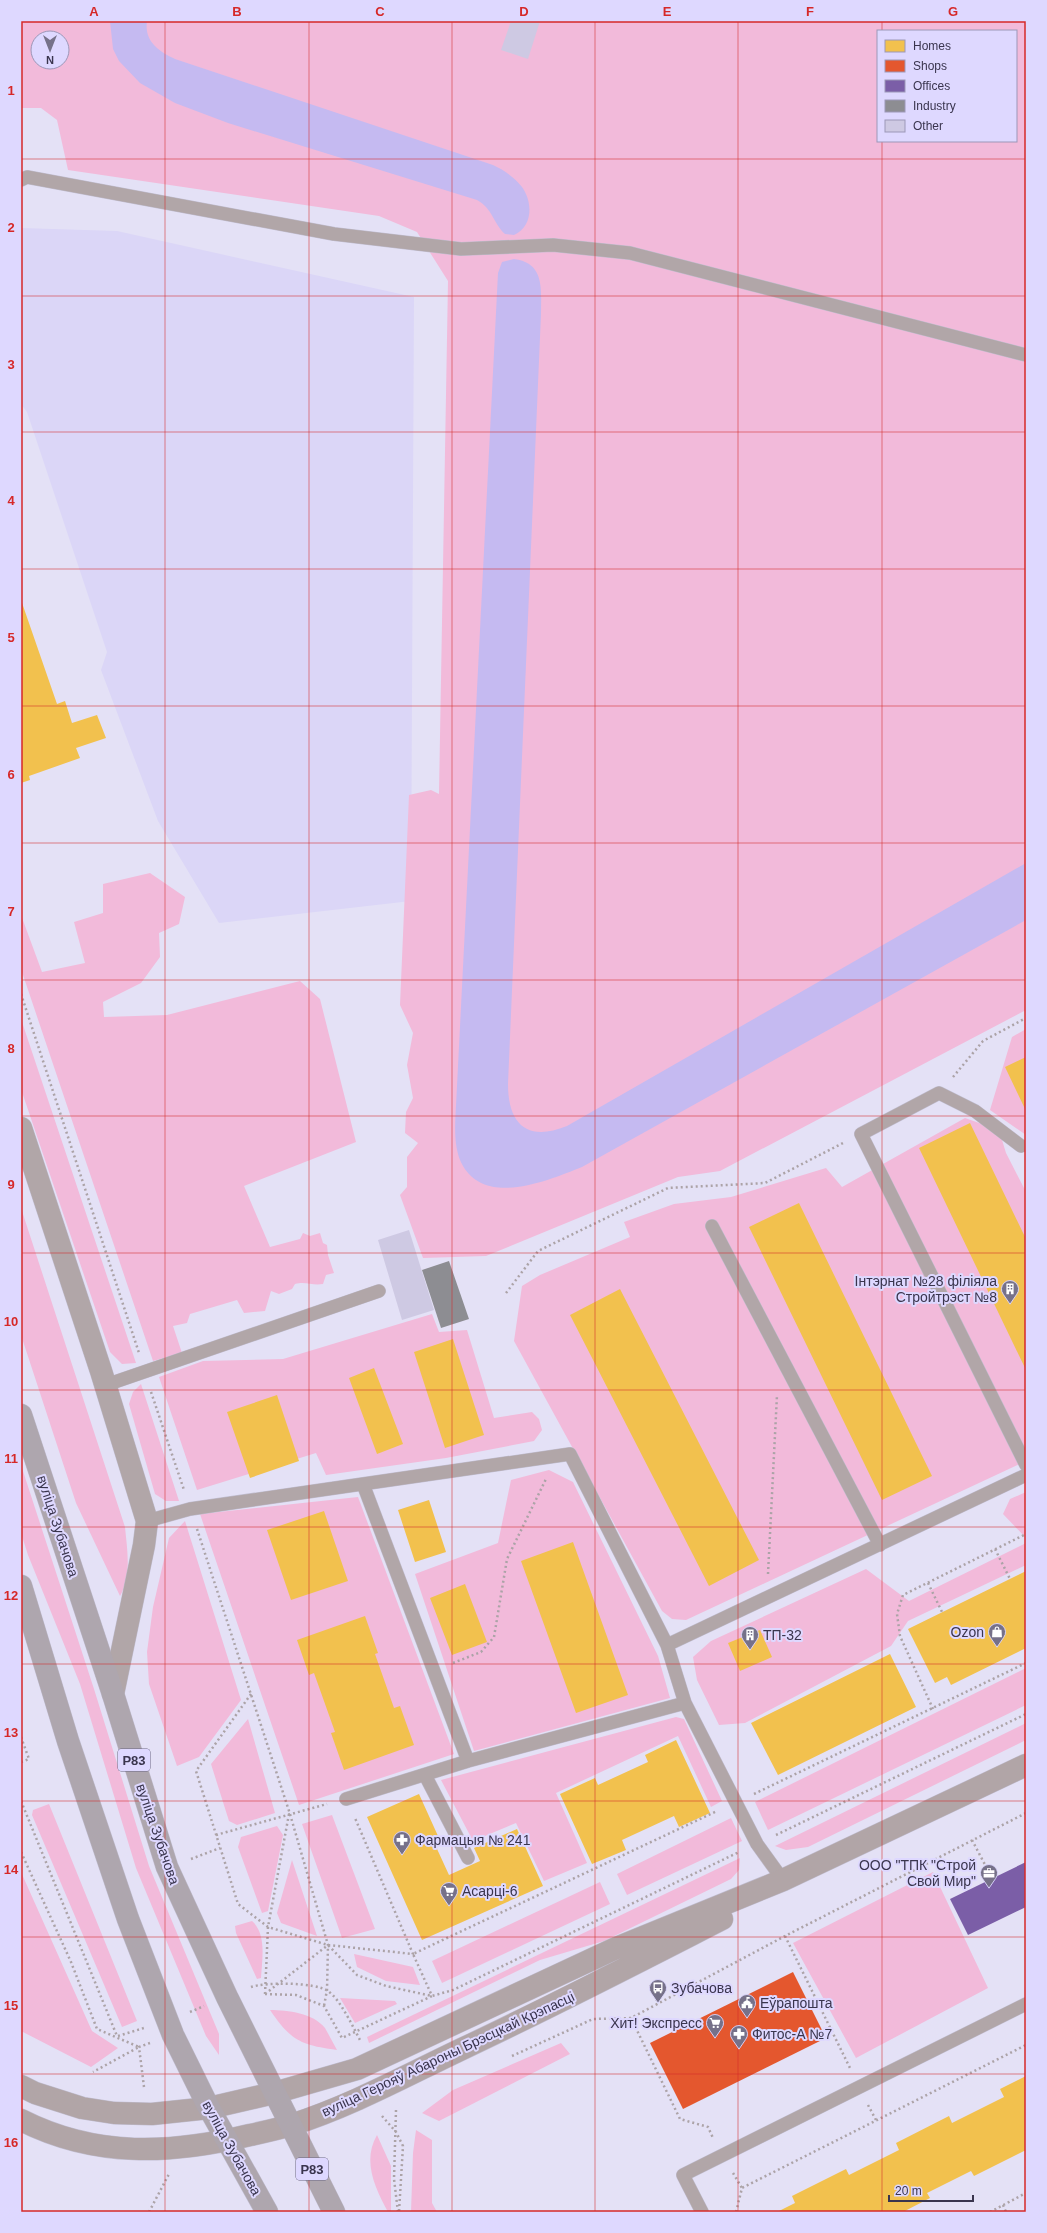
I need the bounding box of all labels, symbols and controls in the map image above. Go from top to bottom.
text: A [89,4,99,19]
text: B [232,4,242,19]
text: C [375,4,385,19]
text: D [519,4,529,19]
text: E [663,4,672,19]
text: F [806,4,814,19]
text: G [948,4,958,19]
north arrow [30,30,70,70]
legend [877,30,1017,142]
text: Homes [913,39,951,53]
text: N [46,54,54,66]
text: Shops [913,59,947,73]
text: Offices [913,79,950,93]
text: 1 [7,83,15,98]
text: Industry [913,99,956,113]
text: Other [913,119,943,133]
text: 2 [7,220,15,235]
text: 3 [7,357,15,372]
text: 4 [7,493,15,508]
text: 5 [7,630,15,645]
text: 6 [7,767,15,782]
text: 7 [7,904,15,919]
text: 8 [7,1041,15,1056]
text: 9 [7,1177,15,1192]
place label: Інтэрнат №28 фiлiяла Стройтрэст №8 [855,1273,997,1305]
building icon: Інтэрнат №28 фiлiяла Стройтрэст №8 [1000,1279,1020,1304]
text: 10 [4,1314,18,1329]
text: 11 [4,1451,18,1466]
street label: вуліца Зубачова [34,1473,82,1579]
text: 12 [4,1588,18,1603]
shop icon: Ozon [987,1622,1007,1647]
place label: Ozon [951,1624,984,1640]
building icon: ТП-32 [740,1625,760,1650]
place label: ТП-32 [763,1627,802,1643]
text: 13 [4,1725,18,1740]
road number: Р83 [118,1749,150,1771]
street label: вуліца Зубачова [133,1781,183,1887]
pharmacy icon: Фармацыя № 241 [392,1830,412,1855]
place label: Фармацыя № 241 [415,1832,531,1848]
place label: ООО "ТПК "Строй Свой Мир" [859,1857,976,1889]
text: 14 [4,1862,19,1877]
office icon: ООО "ТПК "Строй Свой Мир" [979,1863,999,1888]
supermarket icon: Асарці-6 [439,1881,459,1906]
place label: Асарці-6 [462,1883,518,1899]
bus stop icon: Зубачова [648,1978,668,2003]
place label: Зубачова [671,1980,732,1996]
street label: вуліца Герояў Абароны Брэсцкай Крэпасці [319,1988,577,2120]
public building icon: Еўрапошта [737,1993,757,2018]
place label: Еўрапошта [760,1995,833,2011]
text: 15 [4,1998,18,2013]
supermarket icon: Хит! Экспресс [705,2013,725,2038]
place label: Хит! Экспресс [610,2015,702,2031]
pharmacy icon: Фитос-А №7 [729,2024,749,2049]
place label: Фитос-А №7 [752,2026,832,2042]
street label: вуліца Зубачова [199,2098,265,2198]
text: 16 [4,2135,18,2150]
road number: Р83 [296,2158,328,2180]
scale bar [889,2177,973,2203]
text: 20 m [895,2184,922,2198]

